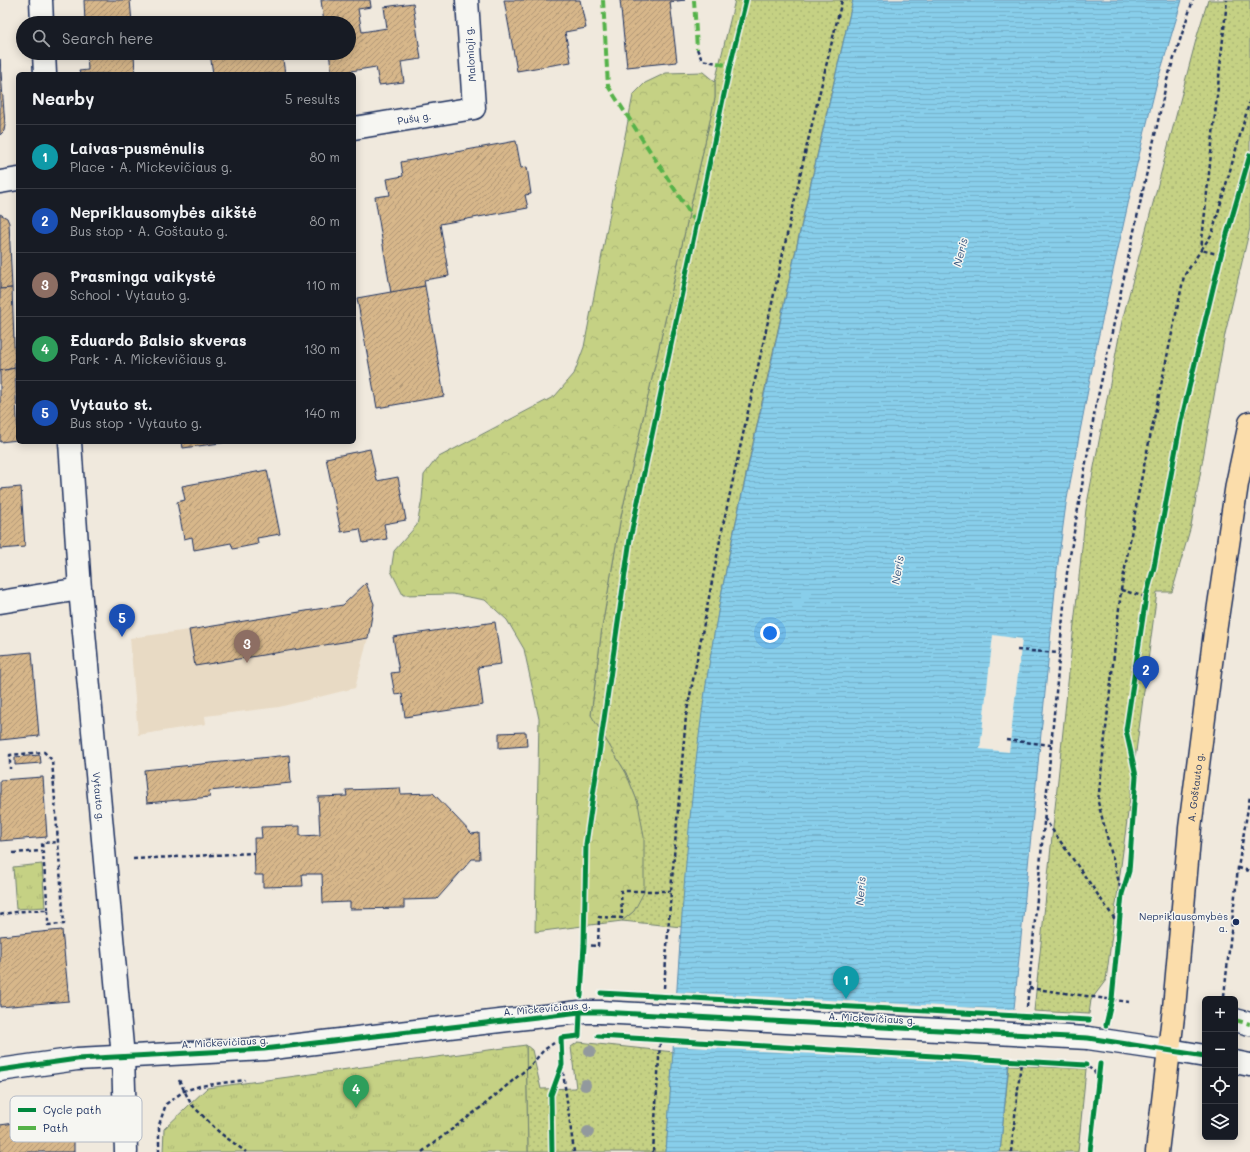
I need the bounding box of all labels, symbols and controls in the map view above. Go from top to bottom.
search box [16,16,356,60]
street label: Malonioji g. [461,26,479,82]
icon: search [30,27,52,49]
text: Search here [62,28,153,48]
text: Nearby [32,87,94,109]
text: 5 results [285,90,340,107]
street label: Pušų g. [396,108,432,128]
text: Laivas-pusmėnulis [70,138,205,158]
text: 1 [42,148,48,165]
text: 80 m [310,148,340,165]
text: Place · A. Mickevičiaus g. [70,158,232,175]
text: Nepriklausomybės aikštė [70,202,257,222]
text: 2 [41,212,49,229]
text: 80 m [310,212,340,229]
text: Bus stop · A. Goštauto g. [70,222,228,239]
water label: Neris [949,236,971,268]
text: Prasminga vaikystė [70,266,216,286]
text: 3 [41,276,49,293]
text: 110 m [306,276,340,293]
text: School · Vytauto g. [70,286,190,303]
text: Eduardo Balsio skveras [70,330,247,350]
text: 4 [41,340,49,357]
text: 130 m [304,340,340,357]
text: Park · A. Mickevičiaus g. [70,350,227,367]
text: Vytauto st. [70,394,153,414]
text: 5 [41,404,49,421]
text: 140 m [304,404,340,421]
text: Bus stop · Vytauto g. [70,414,202,431]
water label: Neris [887,554,907,586]
pin: 5 [109,604,135,637]
your location [760,623,780,643]
pin: 3 [234,630,260,663]
pin: 2 [1133,656,1159,689]
street label: A. Goštauto g. [1184,752,1207,823]
street label: Vytauto g. [90,771,108,822]
water label: Neris [852,876,868,906]
place label: Nepriklausomybės a. [1139,909,1228,935]
marker: Nepriklausomybės a. [1231,917,1241,927]
pin: 1 [833,966,859,999]
map controls [1202,996,1238,1140]
button: + [1202,996,1238,1032]
street label: A. Mickevičiaus g. [503,997,591,1019]
street label: A. Mickevičiaus g. [828,1009,916,1027]
button: − [1202,1032,1238,1068]
street label: A. Mickevičiaus g. [181,1033,269,1051]
button: locate [1202,1068,1238,1104]
pin: 4 [343,1075,369,1108]
legend [10,1096,142,1142]
text: Cycle path [43,1102,101,1117]
button: layers [1202,1104,1238,1140]
text: Path [43,1120,68,1135]

